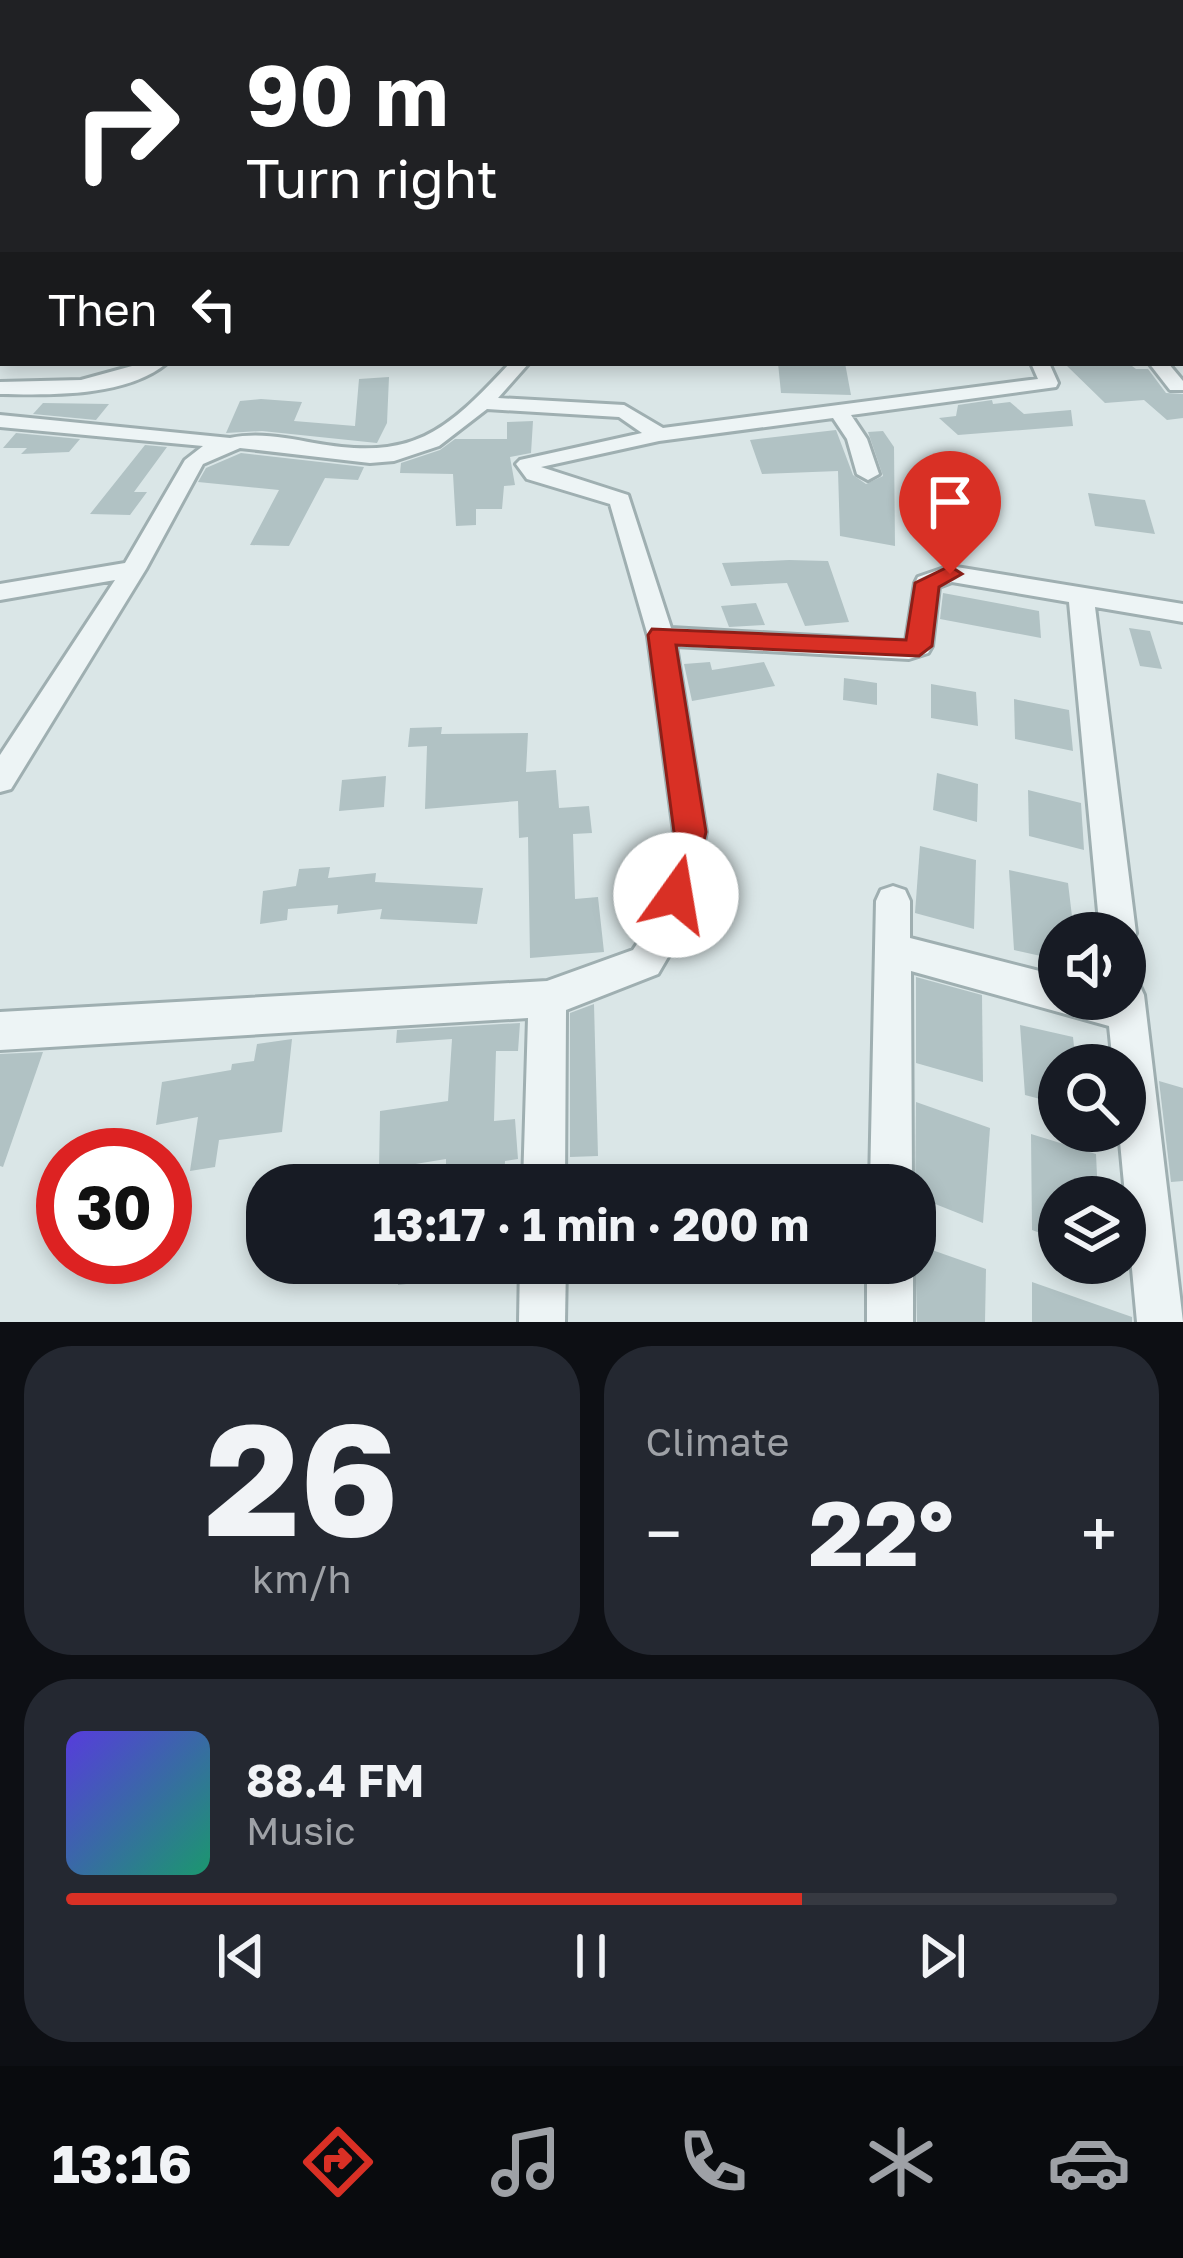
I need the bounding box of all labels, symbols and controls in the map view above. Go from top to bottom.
text: 90 m [246,44,448,144]
icon: right [48,48,204,204]
text: Turn right [246,145,498,210]
icon: left [181,276,247,342]
text: Then [48,282,157,336]
pin [899,451,1001,574]
icon: arrive [917,469,983,535]
position arrow [613,832,739,958]
map controls [1038,912,1146,1284]
button: sound [1038,912,1146,1020]
button: search [1038,1044,1146,1152]
speed limit sign: 30 [36,1128,192,1284]
button: layers [1038,1176,1146,1284]
text: 13:17 · 1 min · 200 m [373,1197,809,1251]
text: 26 [205,1383,399,1570]
text: Climate [646,1418,789,1465]
text: 22° [809,1478,954,1586]
text: − [646,1493,682,1573]
text: + [1081,1493,1117,1573]
text: km/h [252,1555,351,1602]
text: 88.4 FM [246,1753,424,1807]
text: Music [246,1807,356,1854]
icon: previous [208,1923,274,1989]
icon: pause [558,1923,624,1989]
icon: next [909,1923,975,1989]
icon: directions [296,2120,380,2204]
icon: music [484,2120,568,2204]
icon: phone [671,2120,755,2204]
icon: climate [859,2120,943,2204]
icon: car [1047,2120,1131,2204]
text: 13:16 [52,2130,192,2195]

